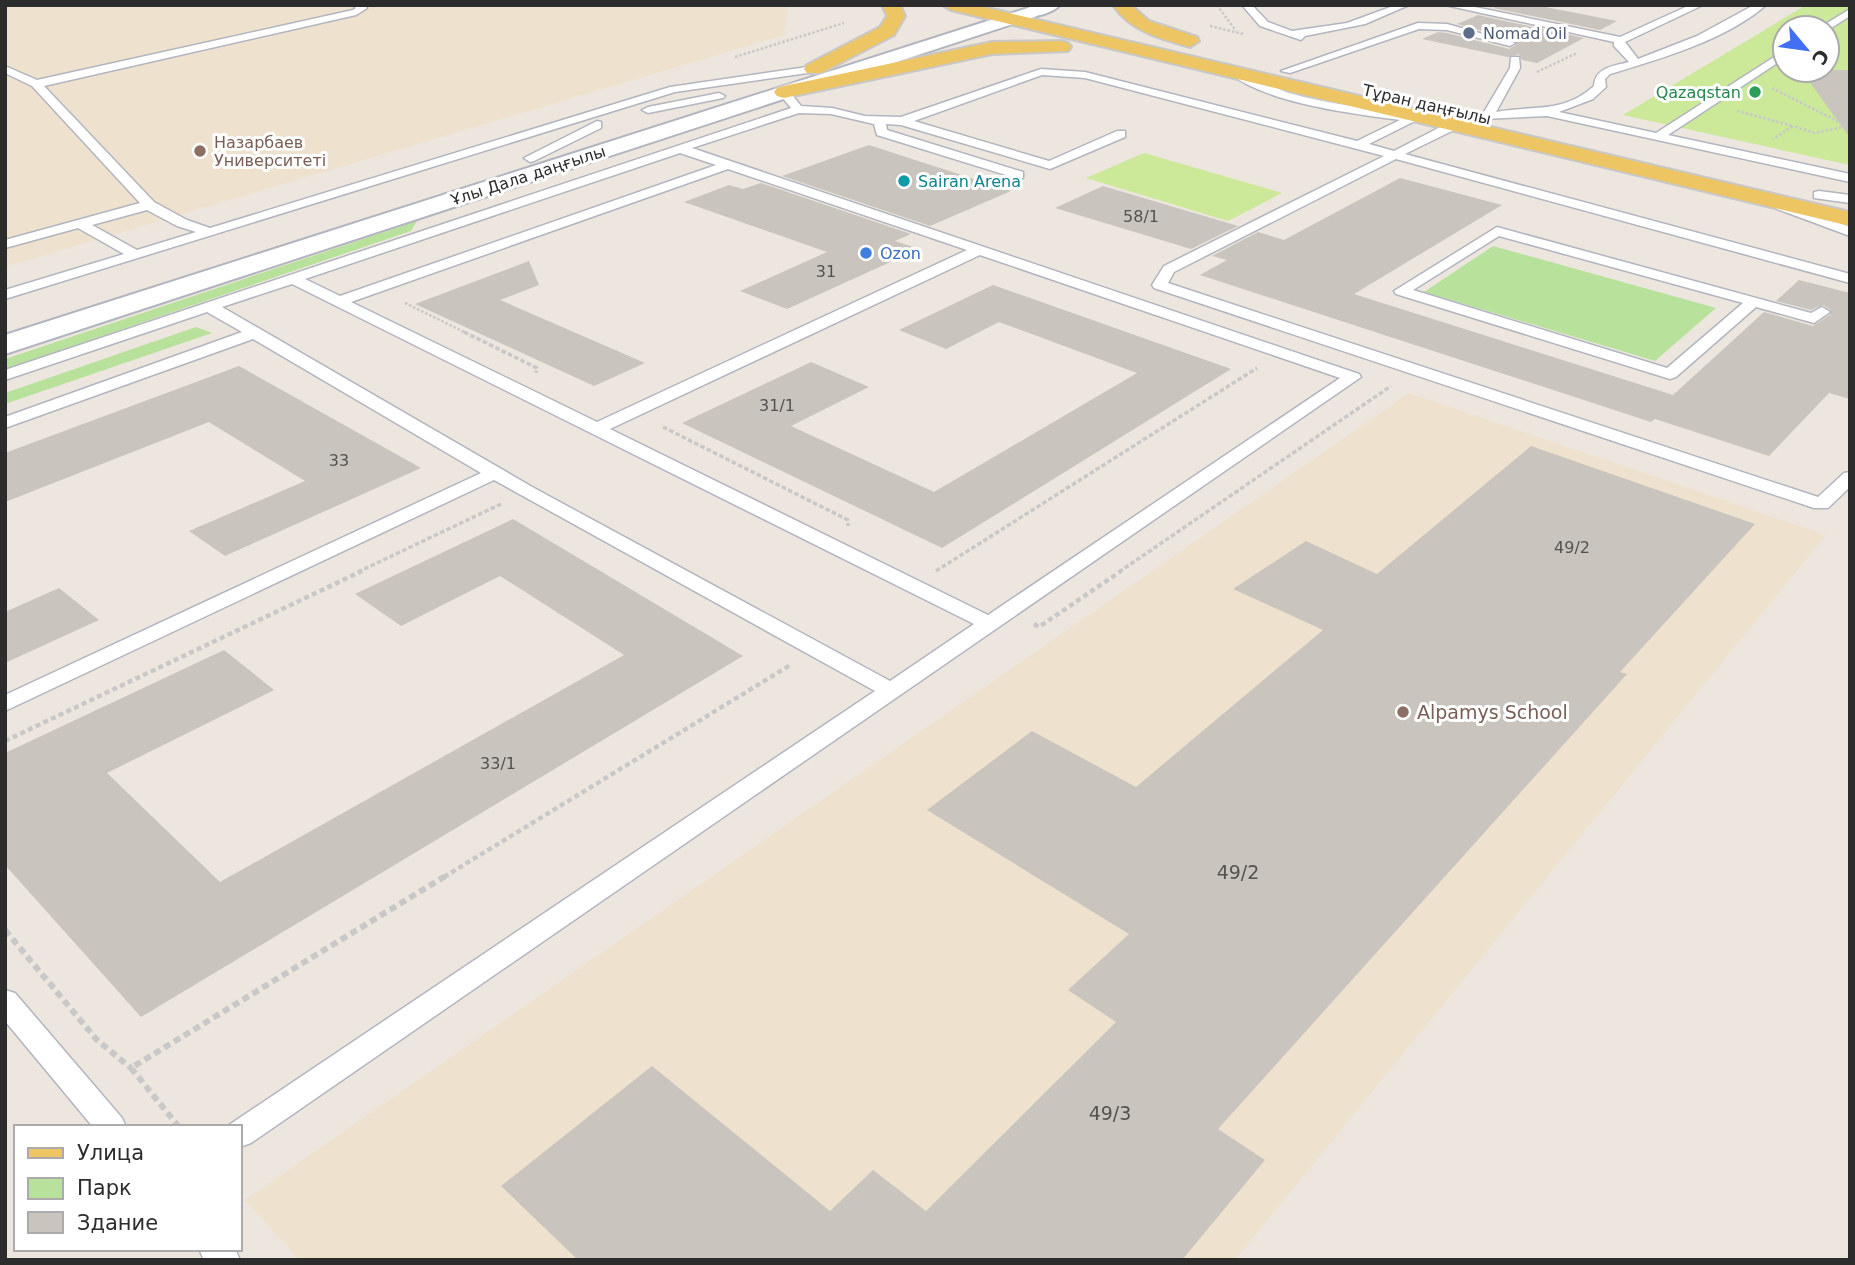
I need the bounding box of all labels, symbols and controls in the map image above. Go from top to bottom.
north arrow [1771,14,1841,84]
place label: Nomad Oil [1483,24,1567,43]
marker: Nomad Oil [1461,25,1477,41]
text: С [1808,46,1834,69]
street label: Тұран даңғылы [1360,80,1493,128]
place label: Qazaqstan [1656,83,1741,102]
marker: Qazaqstan [1747,84,1763,100]
place label: Назарбаев Университеті [214,133,326,170]
street label: Ұлы Дала даңғылы [447,141,608,210]
marker: Назарбаев Университеті [192,143,208,159]
place label: Sairan Arena [918,172,1021,191]
marker: Sairan Arena [896,173,912,189]
house number: 58/1 [1123,207,1159,226]
place label: Ozon [880,244,921,263]
marker: Ozon [858,245,874,261]
house number: 31 [816,262,836,281]
house number: 31/1 [759,396,795,415]
house number: 33 [329,451,349,470]
house number: 49/2 [1554,538,1590,557]
place label: Alpamys School [1417,701,1568,723]
marker: Alpamys School [1395,704,1411,720]
house number: 33/1 [480,754,516,773]
house number: 49/2 [1217,861,1259,883]
house number: 49/3 [1089,1102,1131,1124]
legend [14,1125,242,1251]
text: Улица [77,1141,144,1165]
text: Парк [77,1176,132,1200]
text: Здание [77,1211,158,1235]

